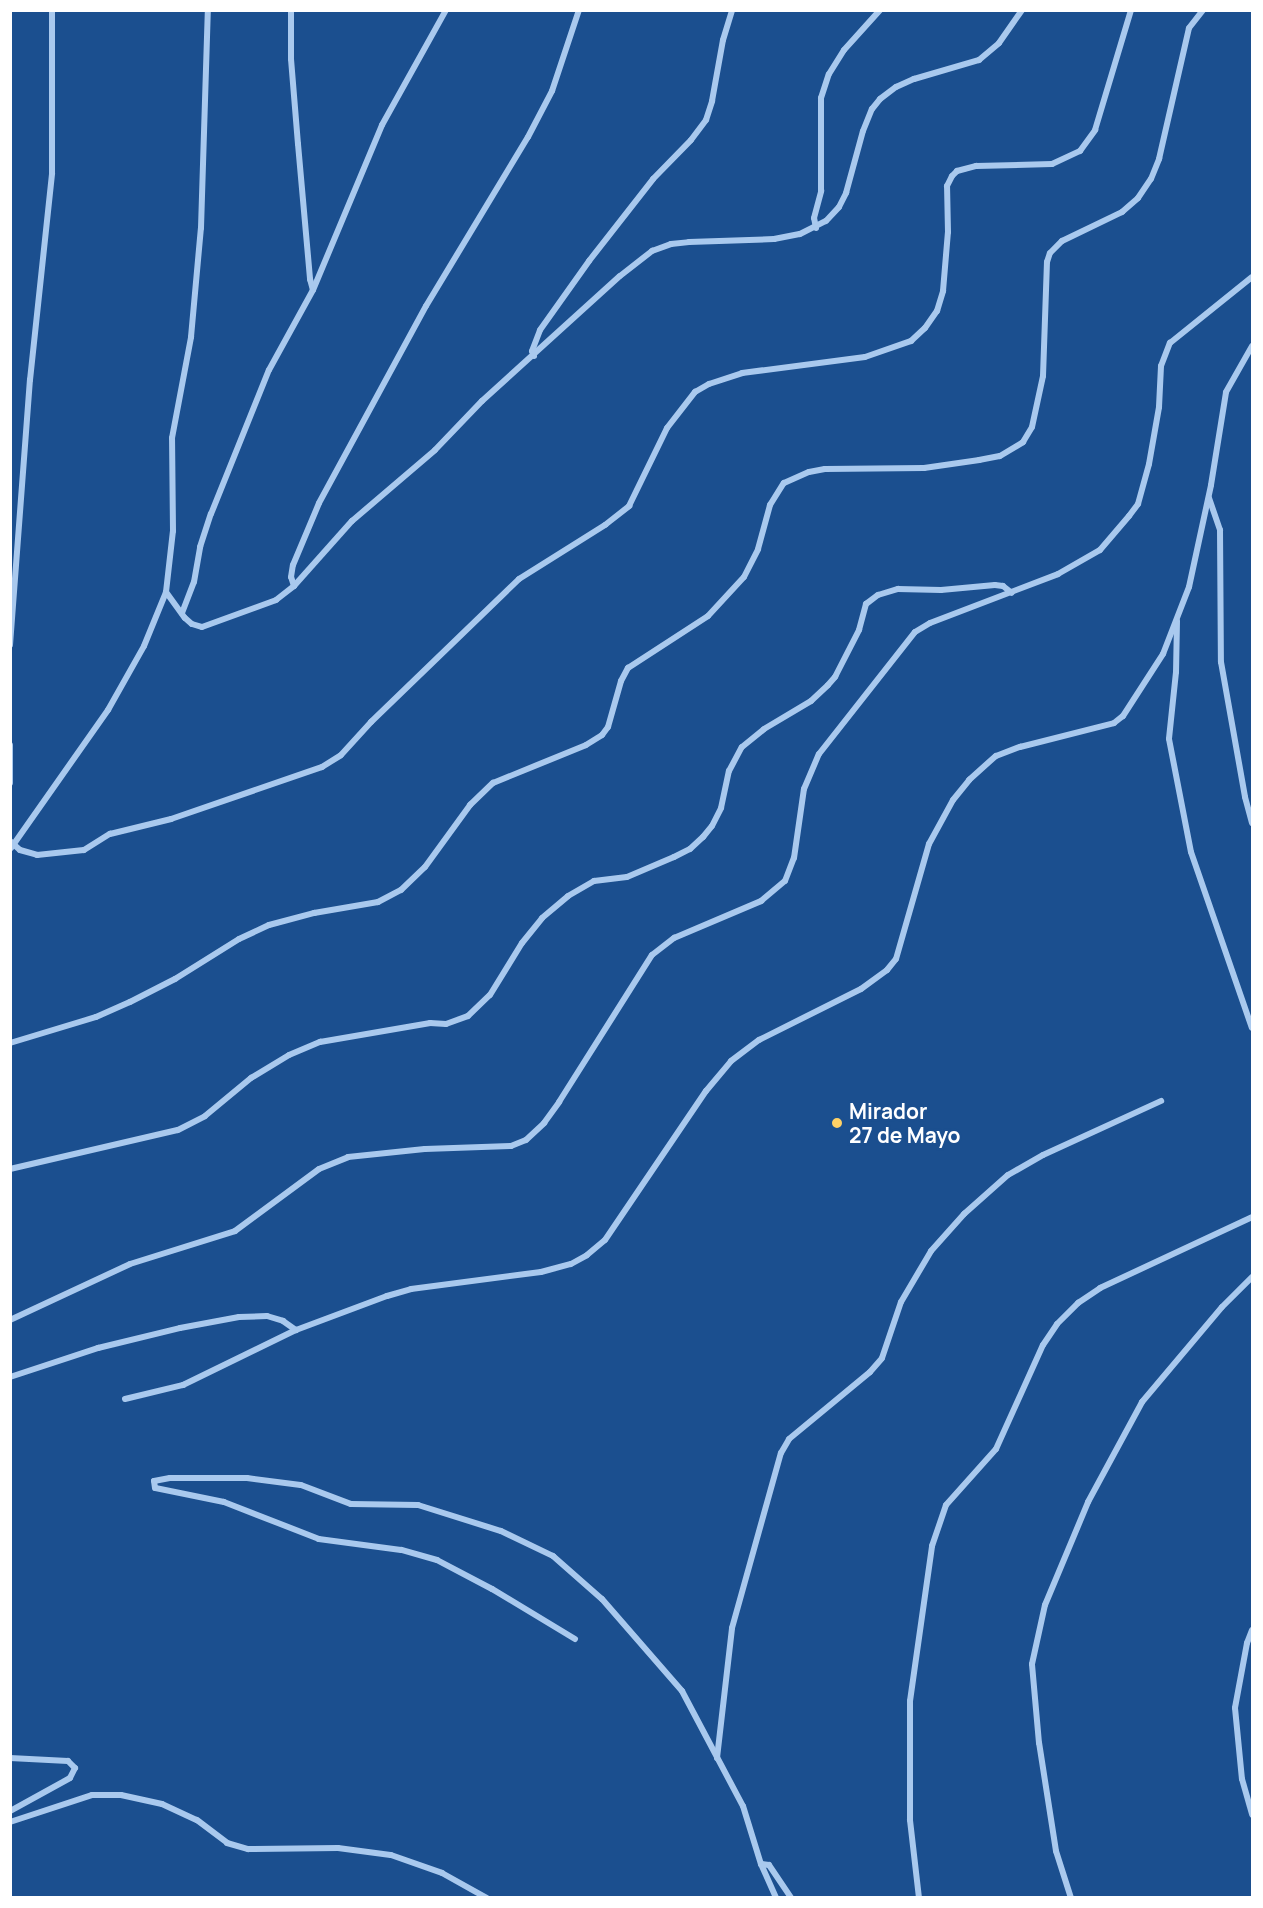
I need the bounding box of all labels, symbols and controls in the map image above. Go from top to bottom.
place label: Mirador 27 de Mayo [849,1098,960,1148]
marker: Mirador 27 de Mayo [830,1116,844,1130]

